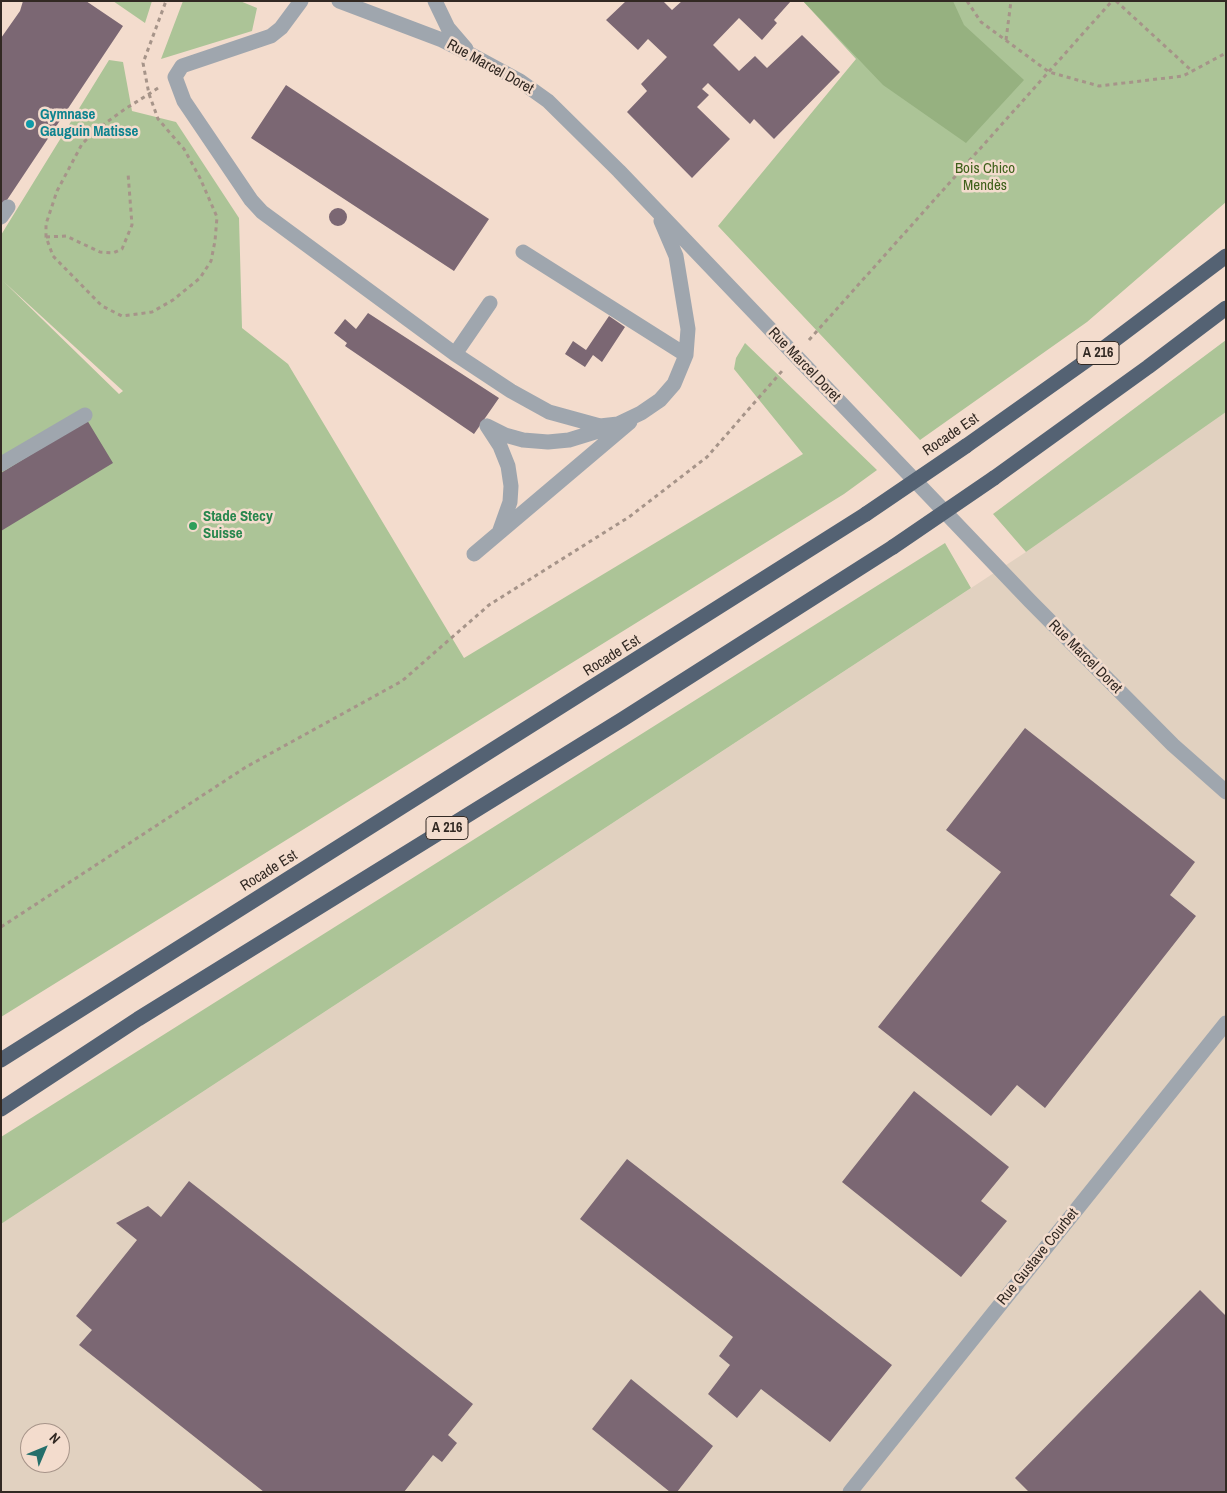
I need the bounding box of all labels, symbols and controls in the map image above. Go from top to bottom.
street label: Rue Marcel Doret [443,36,537,98]
place label: Gymnase Gauguin Matisse [40,106,138,141]
marker: Gymnase Gauguin Matisse [24,118,36,130]
park label: Bois Chico Mendès [955,160,1015,195]
street label: Rue Marcel Doret [764,324,844,406]
road number: A 216 [1077,342,1119,364]
street label: Rocade Est [920,410,982,460]
place label: Stade Stecy Suisse [203,508,273,543]
marker: Stade Stecy Suisse [187,520,199,532]
street label: Rue Marcel Doret [1045,617,1125,697]
street label: Rocade Est [580,632,644,680]
road number: A 216 [426,816,468,840]
street label: Rocade Est [237,847,301,895]
street label: Rue Gustave Courbet [994,1205,1082,1309]
north arrow [20,1423,70,1473]
text: N [46,1429,64,1447]

